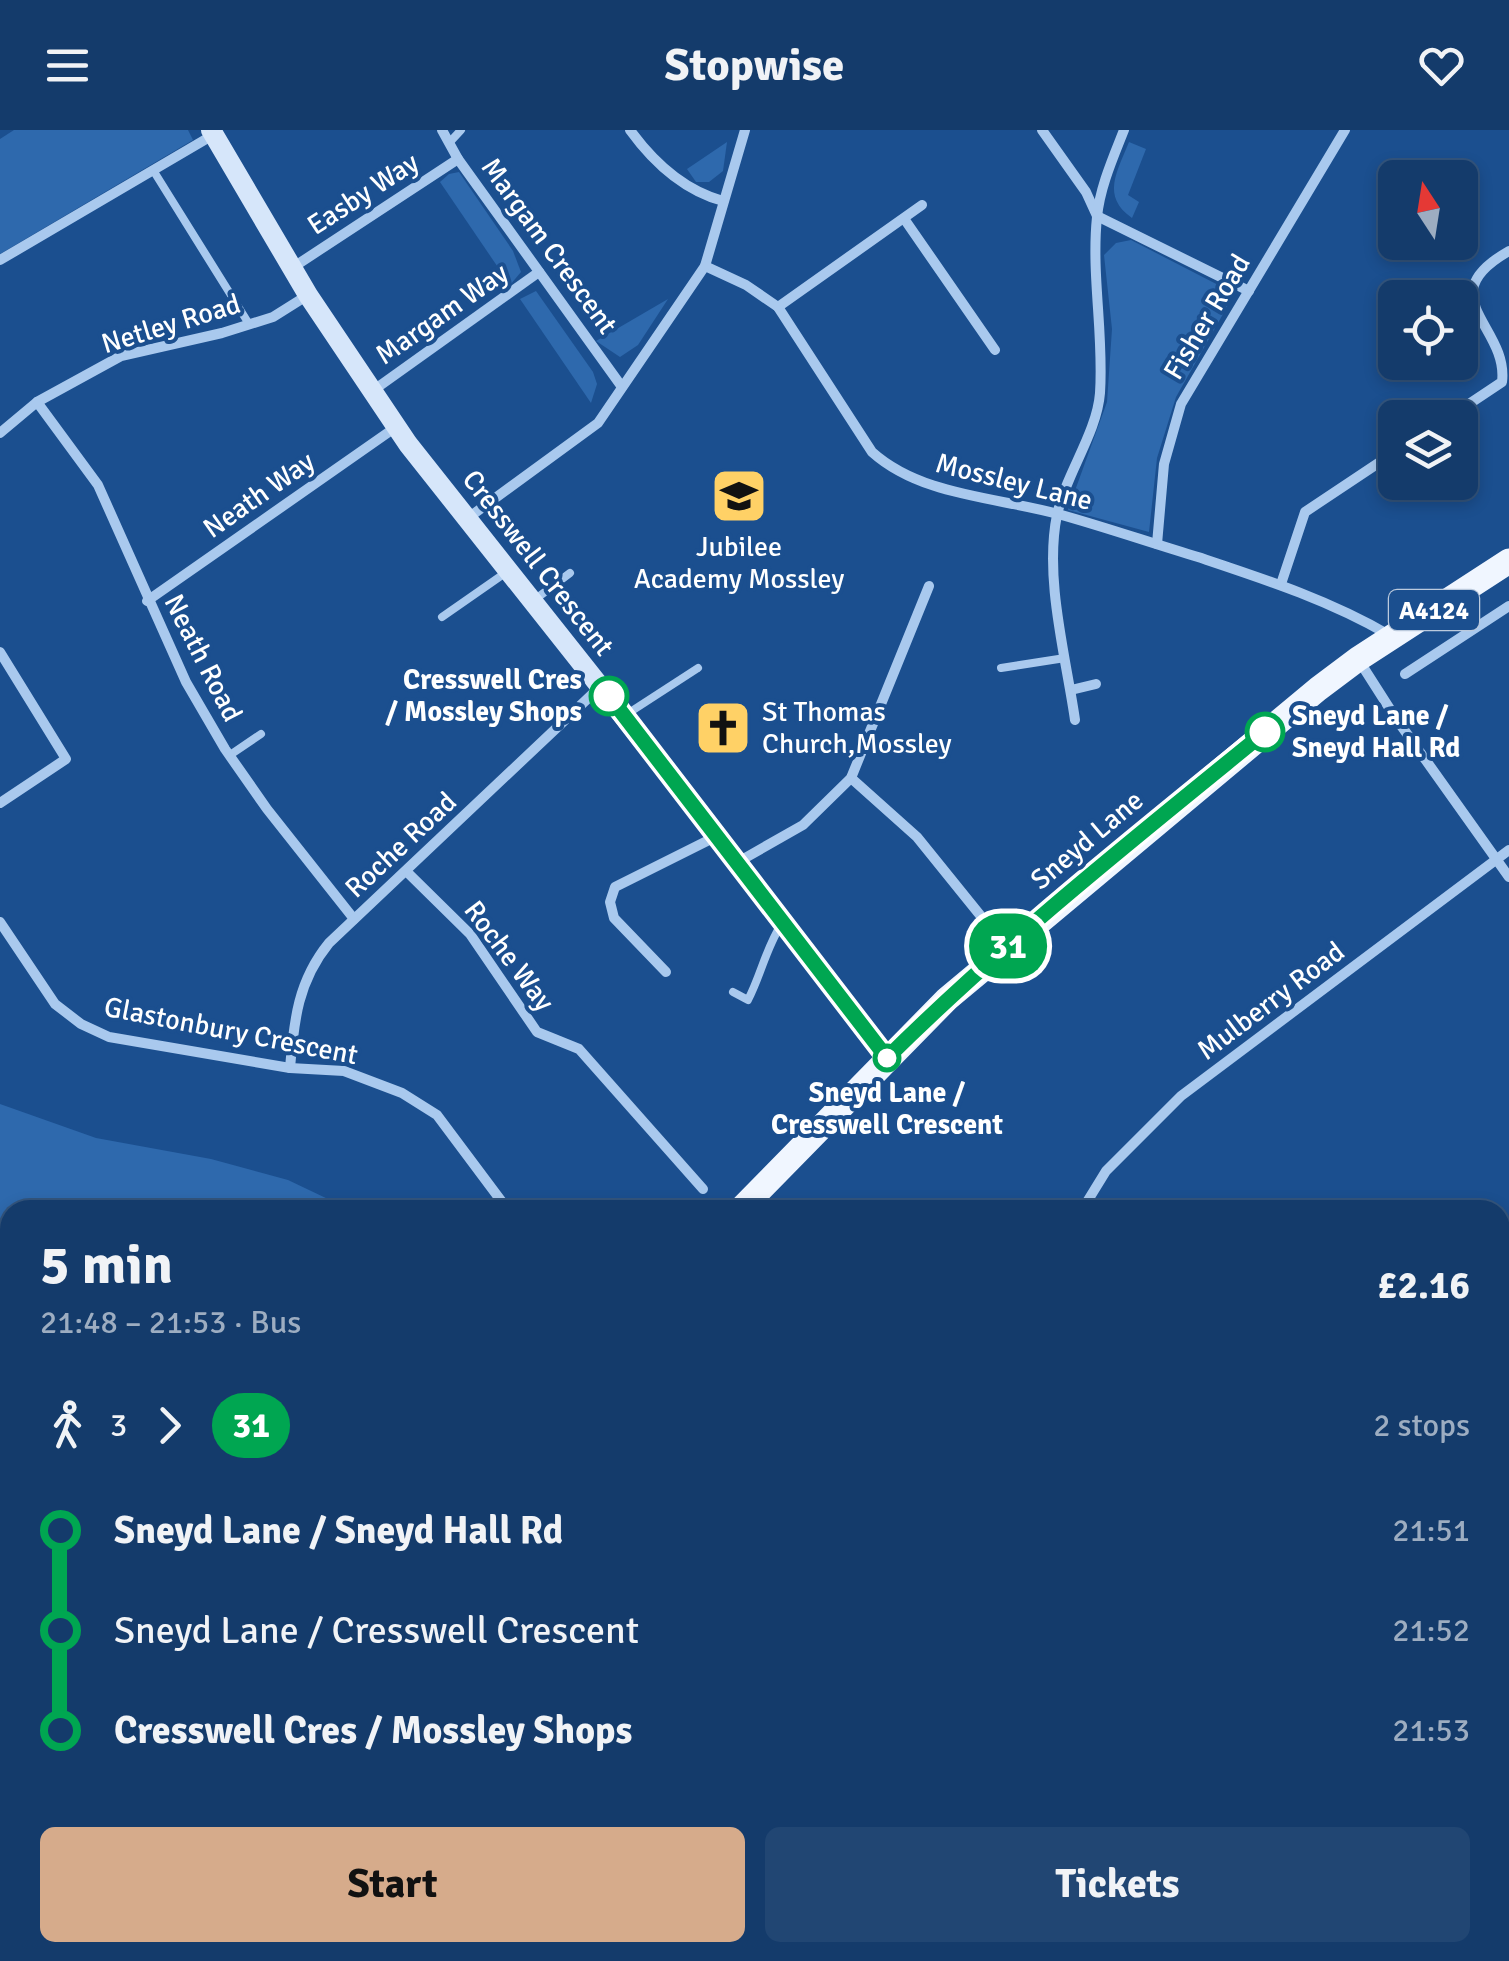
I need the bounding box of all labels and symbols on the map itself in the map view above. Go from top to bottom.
street label: Easby Way [301,145,425,243]
street label: Margam Crescent [474,151,624,341]
north arrow [1378,160,1478,260]
street label: Fisher Road [1156,248,1258,386]
street label: Margam Way [369,256,515,372]
street label: Netley Road [97,287,245,361]
street label: Neath Way [197,444,321,546]
street label: Mossley Lane [932,446,1096,518]
street label: Cresswell Crescent [455,463,621,663]
school or university icon: Jubilee Academy Mossley [709,466,769,526]
place label: Jubilee Academy Mossley [634,530,844,596]
street label: Neath Road [157,589,249,727]
road number: A4124 [1389,590,1479,630]
place label: Cresswell Cres / Mossley Shops [385,663,582,729]
marker: Cresswell Cres / Mossley Shops [590,677,628,715]
place label: St Thomas Church,Mossley [762,695,952,761]
church icon: St Thomas Church,Mossley [693,698,753,758]
place label: Sneyd Lane / Sneyd Hall Rd [1292,699,1460,765]
marker: Sneyd Lane / Sneyd Hall Rd [1246,713,1284,751]
street label: Sneyd Lane [1024,783,1150,897]
street label: Roche Road [338,785,464,905]
street label: Roche Way [457,894,561,1018]
line badge: 31 [963,914,1053,978]
street label: Mulberry Road [1191,935,1351,1067]
street label: Glastonbury Crescent [101,990,361,1072]
marker: Sneyd Lane / Cresswell Crescent [874,1045,900,1071]
place label: Sneyd Lane / Cresswell Crescent [771,1076,1003,1142]

